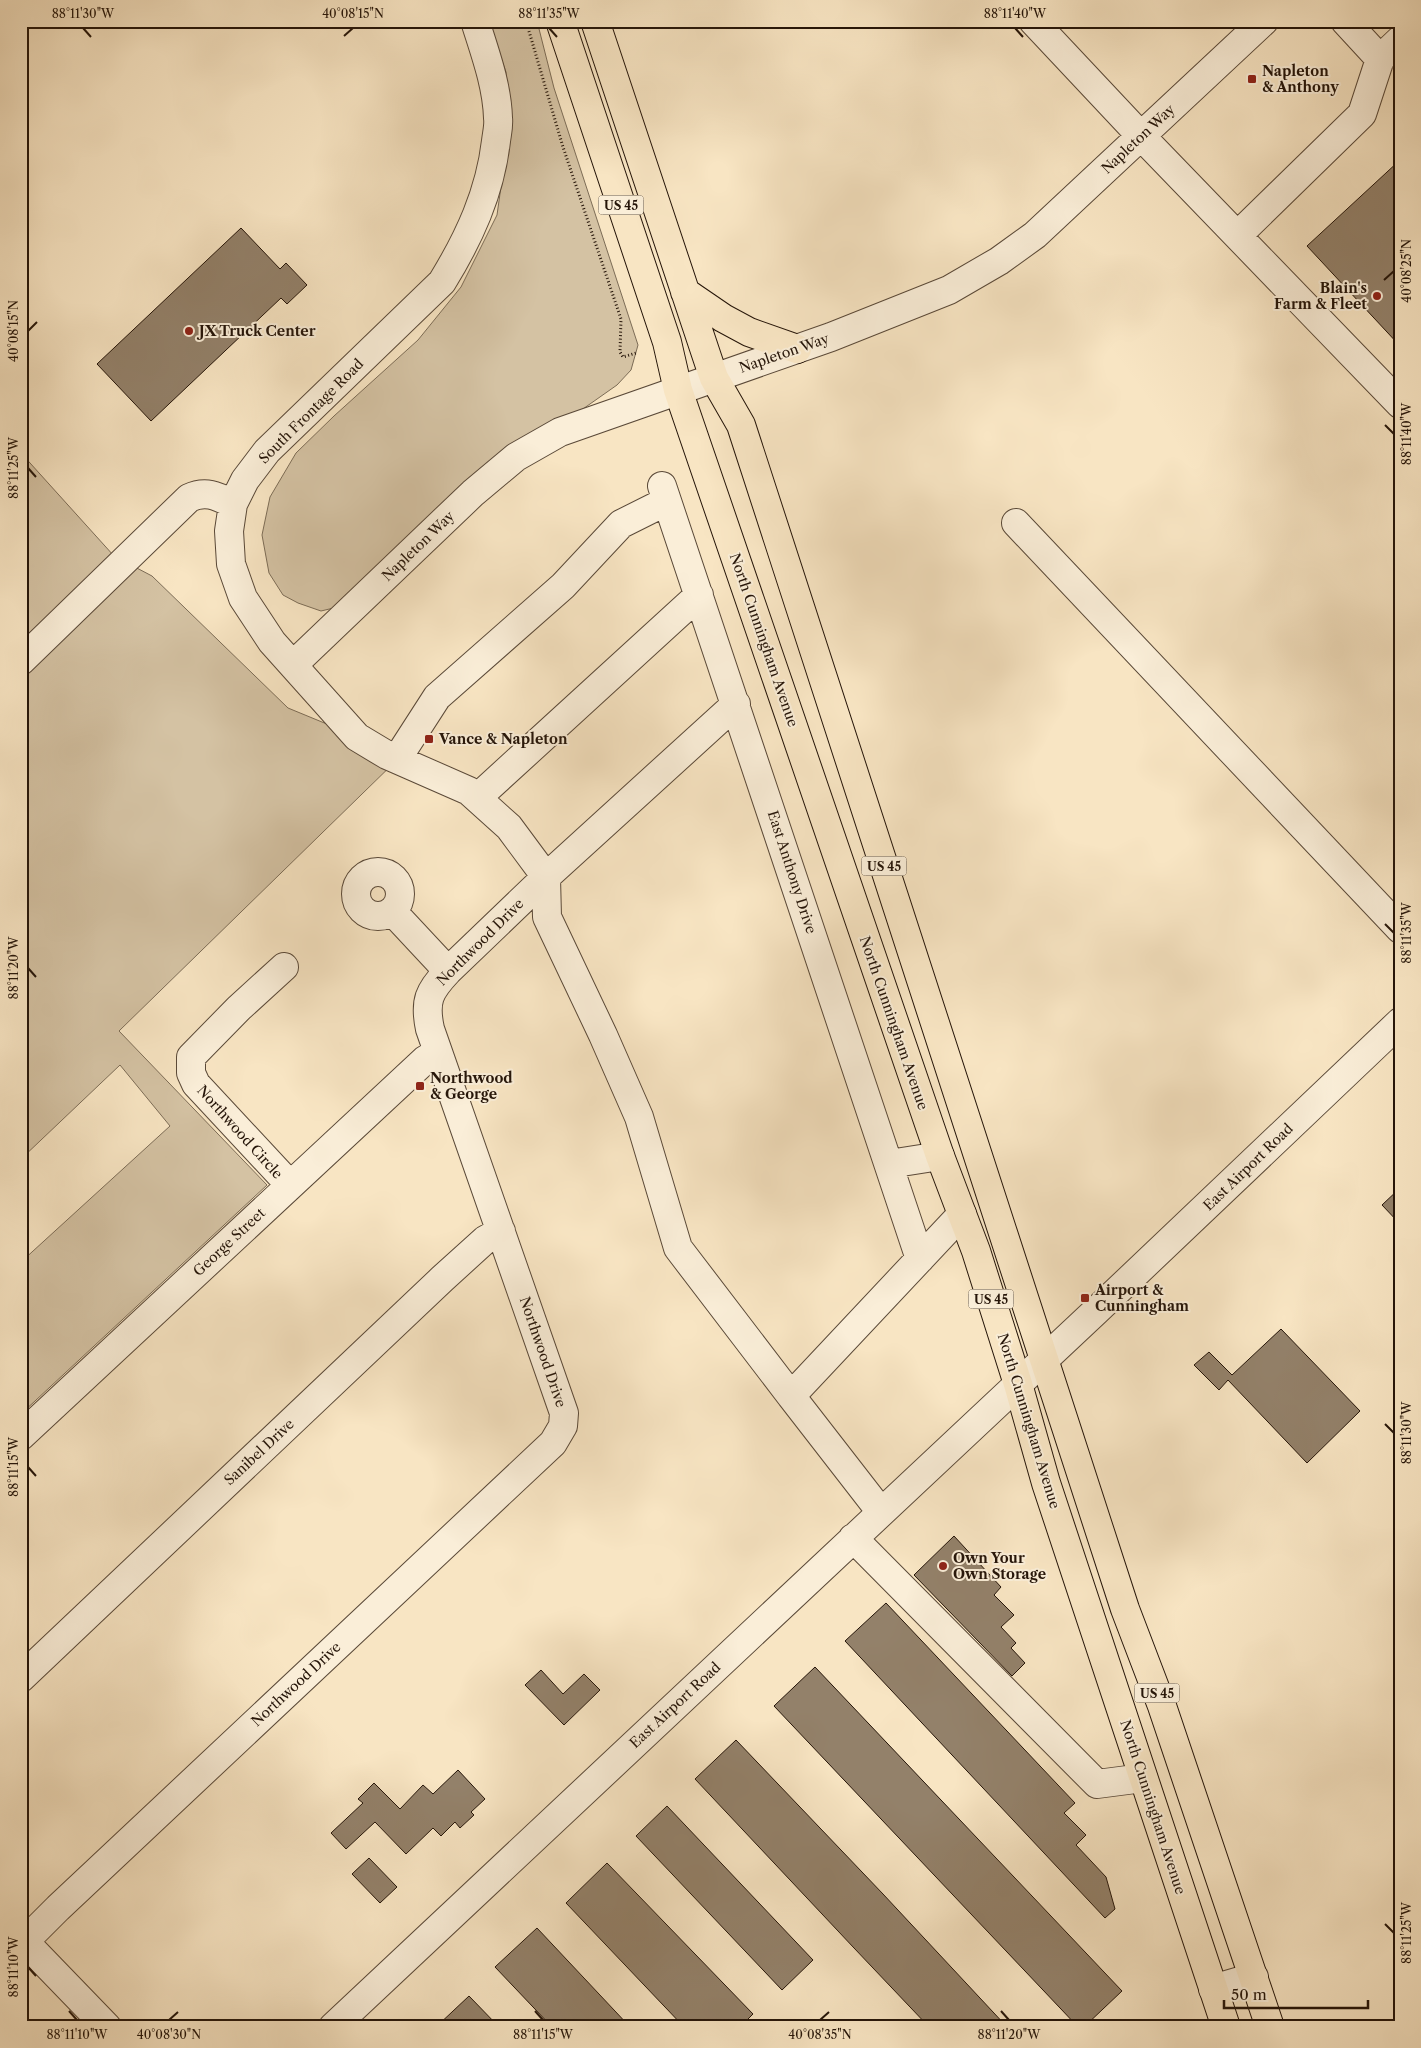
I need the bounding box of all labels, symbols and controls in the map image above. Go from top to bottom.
text: 88°11'30"W [52,6,115,21]
text: 40°08'15"N [322,6,384,21]
text: 88°11'35"W [518,6,581,21]
text: 88°11'40"W [984,6,1047,21]
place label: Napleton & Anthony [1262,62,1339,96]
marker: Napleton & Anthony [1246,73,1258,85]
street label: Napleton Way [1098,100,1179,178]
road number: US 45 [598,196,644,214]
text: 40°08'25"N [1399,239,1414,303]
place label: Blain's Farm & Fleet [1274,279,1367,313]
marker: Blain's Farm & Fleet [1371,290,1383,302]
text: 40°08'15"N [6,300,21,362]
place label: JX Truck Center [196,322,316,340]
marker: JX Truck Center [183,325,195,337]
street label: Napleton Way [737,329,831,377]
street label: South Frontage Road [255,354,368,467]
text: 88°11'40"W [1399,402,1414,465]
text: 88°11'25"W [6,436,21,499]
street label: Napleton Way [378,507,458,585]
street label: North Cunningham Avenue [726,551,802,729]
place label: Vance & Napleton [438,730,568,748]
marker: Vance & Napleton [423,733,435,745]
street label: East Anthony Drive [764,808,820,936]
road number: US 45 [862,856,906,876]
street label: Northwood Drive [433,894,528,989]
text: 88°11'35"W [1399,901,1414,964]
street label: North Cunningham Avenue [856,934,932,1112]
text: 88°11'20"W [6,936,21,999]
place label: Northwood & George [430,1069,513,1103]
marker: Northwood & George [414,1080,426,1092]
street label: Northwood Circle [193,1081,287,1183]
street label: East Airport Road [1199,1119,1297,1214]
street label: George Street [189,1204,269,1280]
place label: Airport & Cunningham [1094,1281,1189,1315]
road number: US 45 [968,1290,1014,1308]
marker: Airport & Cunningham [1079,1292,1091,1304]
street label: Northwood Drive [516,1294,570,1410]
street label: North Cunningham Avenue [994,1331,1064,1511]
text: 88°11'30"W [1399,1401,1414,1464]
street label: Sanibel Drive [220,1415,298,1489]
text: 88°11'15"W [6,1436,21,1497]
place label: Own Your Own Storage [953,1549,1046,1583]
marker: Own Your Own Storage [937,1560,949,1572]
street label: Northwood Drive [247,1638,345,1730]
street label: East Airport Road [626,1658,725,1752]
road number: US 45 [1134,1684,1180,1702]
street label: North Cunningham Avenue [1116,1717,1190,1897]
text: 88°11'25"W [1399,1901,1414,1964]
text: 88°11'10"W [6,1936,21,1997]
scale bar [1224,1978,1367,2010]
text: 50 m [1231,1985,1267,2004]
text: 88°11'10"W [47,2027,108,2042]
text: 40°08'30"N [137,2027,201,2042]
text: 88°11'15"W [513,2027,574,2042]
text: 40°08'35"N [788,2027,852,2042]
text: 88°11'20"W [978,2027,1041,2042]

